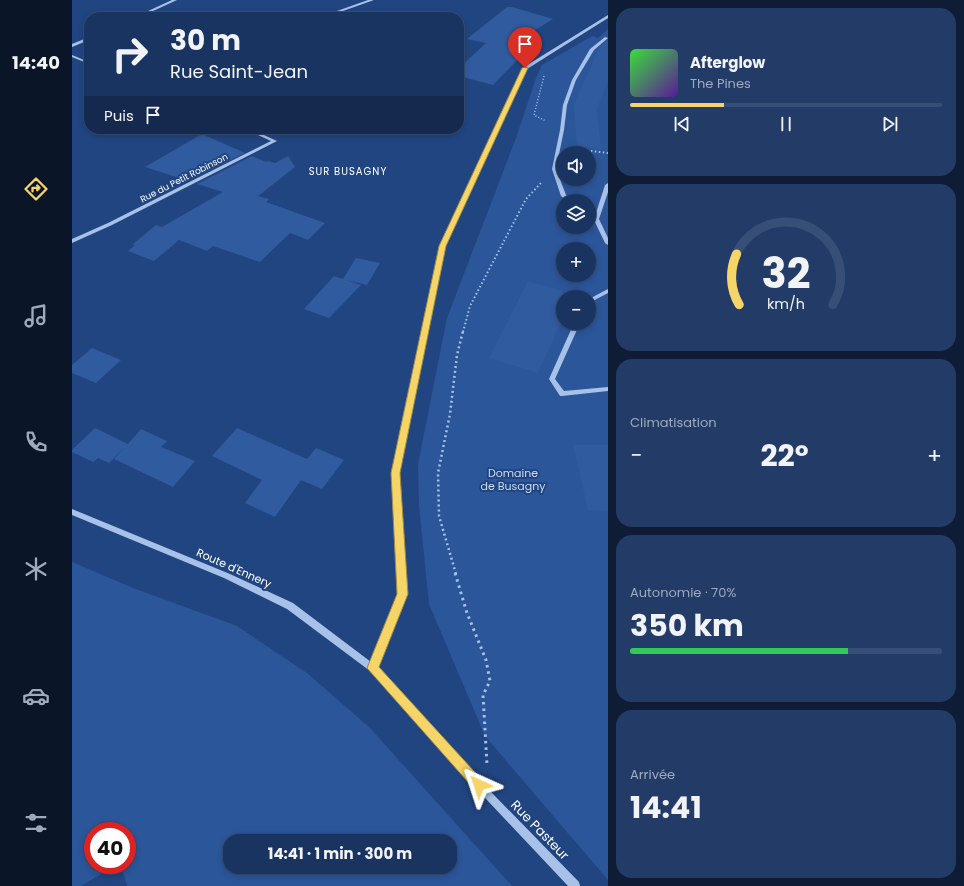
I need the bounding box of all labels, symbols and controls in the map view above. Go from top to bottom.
text: 30 m [170,21,241,60]
pin [508,27,542,68]
icon: right [104,28,156,80]
icon: arrive [514,33,536,55]
text: 14:40 [12,50,60,75]
text: Afterglow [690,52,765,73]
text: Rue Saint-Jean [170,59,308,84]
text: The Pines [690,74,751,93]
icon: arrive [142,104,164,126]
text: Puis [104,105,134,126]
icon: previous [671,113,693,135]
icon: pause [775,113,797,135]
icon: next [879,113,901,135]
map controls [556,146,596,330]
button: sound [556,146,596,186]
street label: Rue du Petit Robinson [138,151,230,205]
district label: SUR BUSAGNY [309,164,387,179]
icon: directions [22,175,50,203]
button: layers [556,194,596,234]
button: + [556,242,596,282]
text: 32 [762,244,810,303]
button: − [556,290,596,330]
text: km/h [767,294,805,314]
icon: music [22,302,50,330]
text: Climatisation [630,413,717,432]
icon: phone [22,428,50,456]
text: 22° [760,434,809,477]
text: − [630,440,642,471]
text: + [927,440,942,471]
park label: Domaine de Busagny [481,465,546,494]
street label: Route d'Ennery [194,544,275,592]
icon: climate [22,555,50,583]
text: Autonomie · 70% [630,583,736,602]
text: 350 km [630,604,744,647]
icon: car [22,682,50,710]
position arrow [458,764,500,806]
text: Arrivée [630,765,675,784]
text: 14:41 [630,786,702,829]
street label: Rue Pasteur [506,796,574,864]
icon: filters [22,809,50,837]
speed limit sign: 40 [84,822,136,874]
text: 14:41 · 1 min · 300 m [268,843,412,864]

